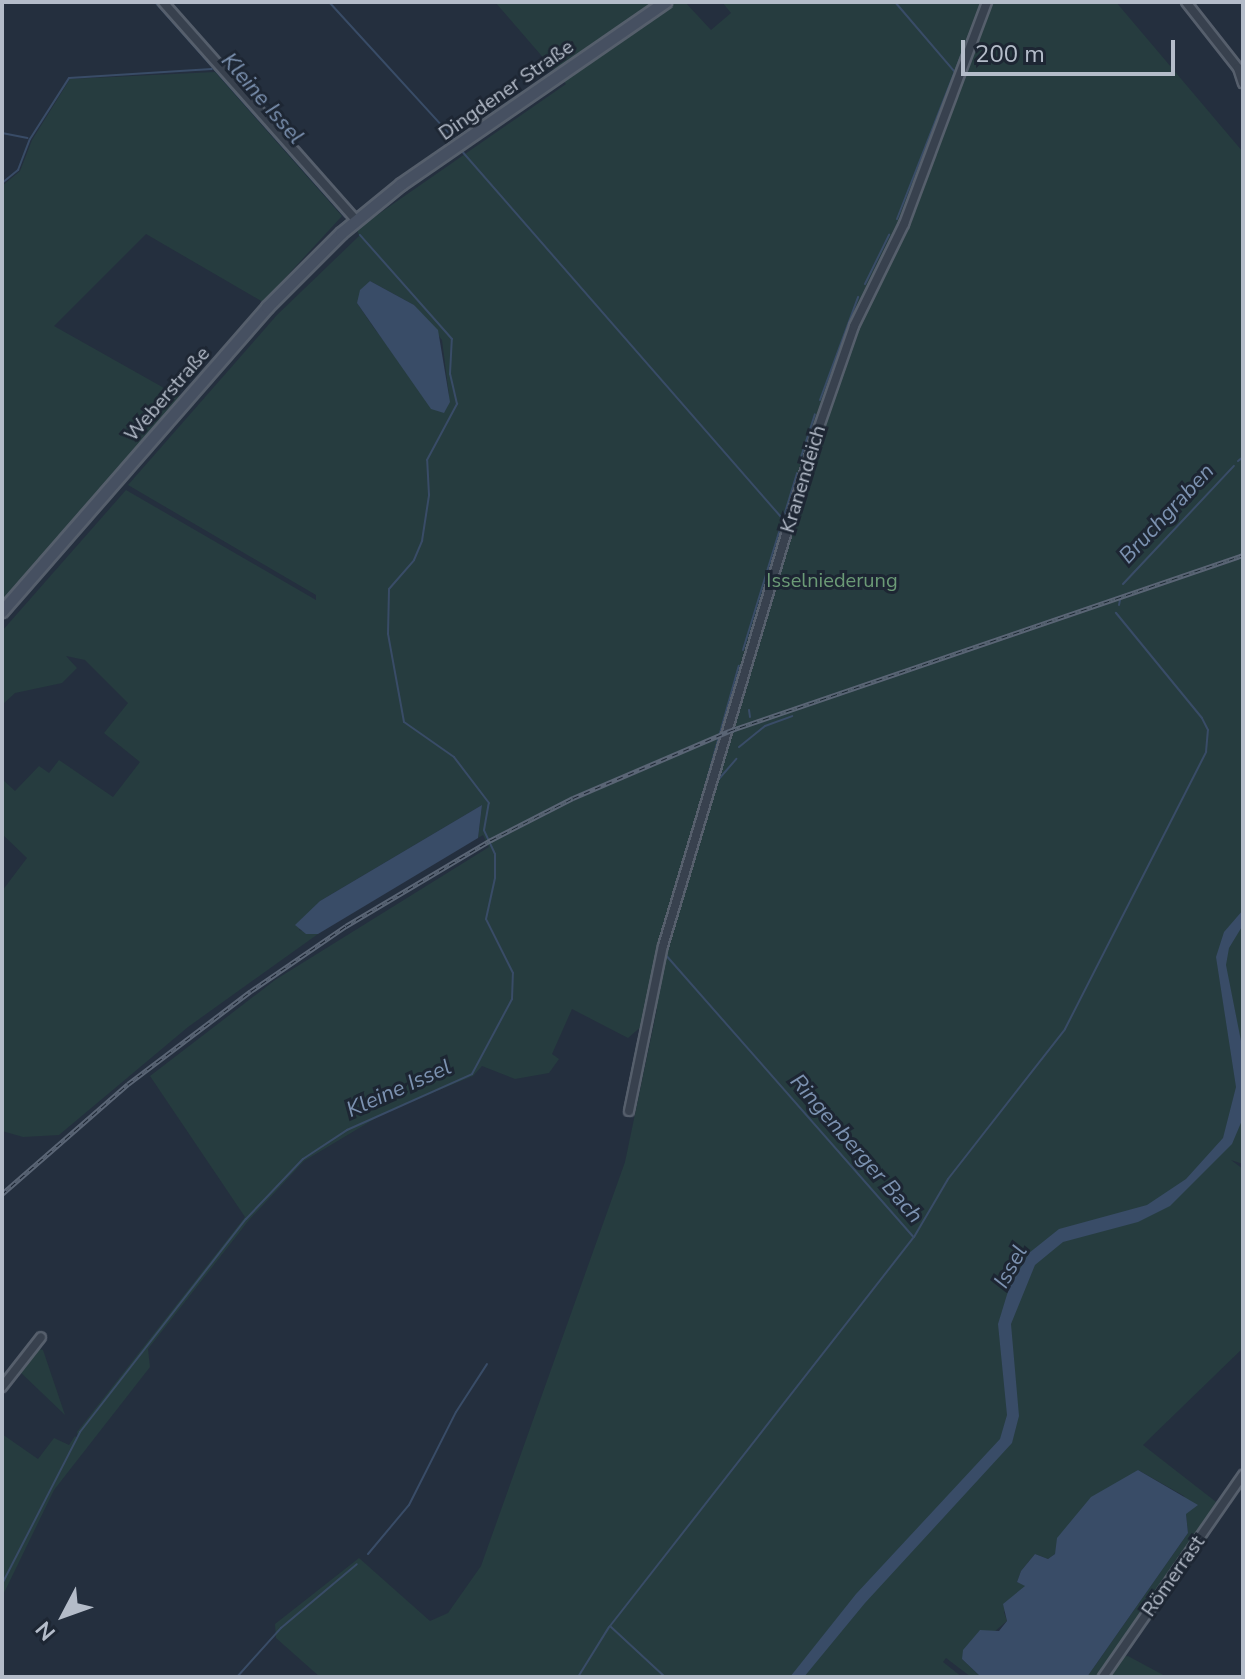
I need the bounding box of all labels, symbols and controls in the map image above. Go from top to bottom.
scale bar [965,24,1179,74]
street label: Dingdener Straße [434,35,578,145]
text: 200 m [975,38,1045,70]
water label: Kleine Issel [215,48,309,150]
street label: Weberstraße [119,342,215,446]
street label: Kranendeich [775,422,831,536]
water label: Bruchgraben [1114,459,1220,569]
park label: Isselniederung [766,568,898,592]
water label: Kleine Issel [343,1054,455,1124]
water label: Ringenberger Bach [784,1069,928,1229]
water label: Issel [989,1241,1033,1293]
street label: Römerrast [1136,1531,1210,1621]
north arrow [24,1575,104,1655]
text: N [29,1615,63,1647]

